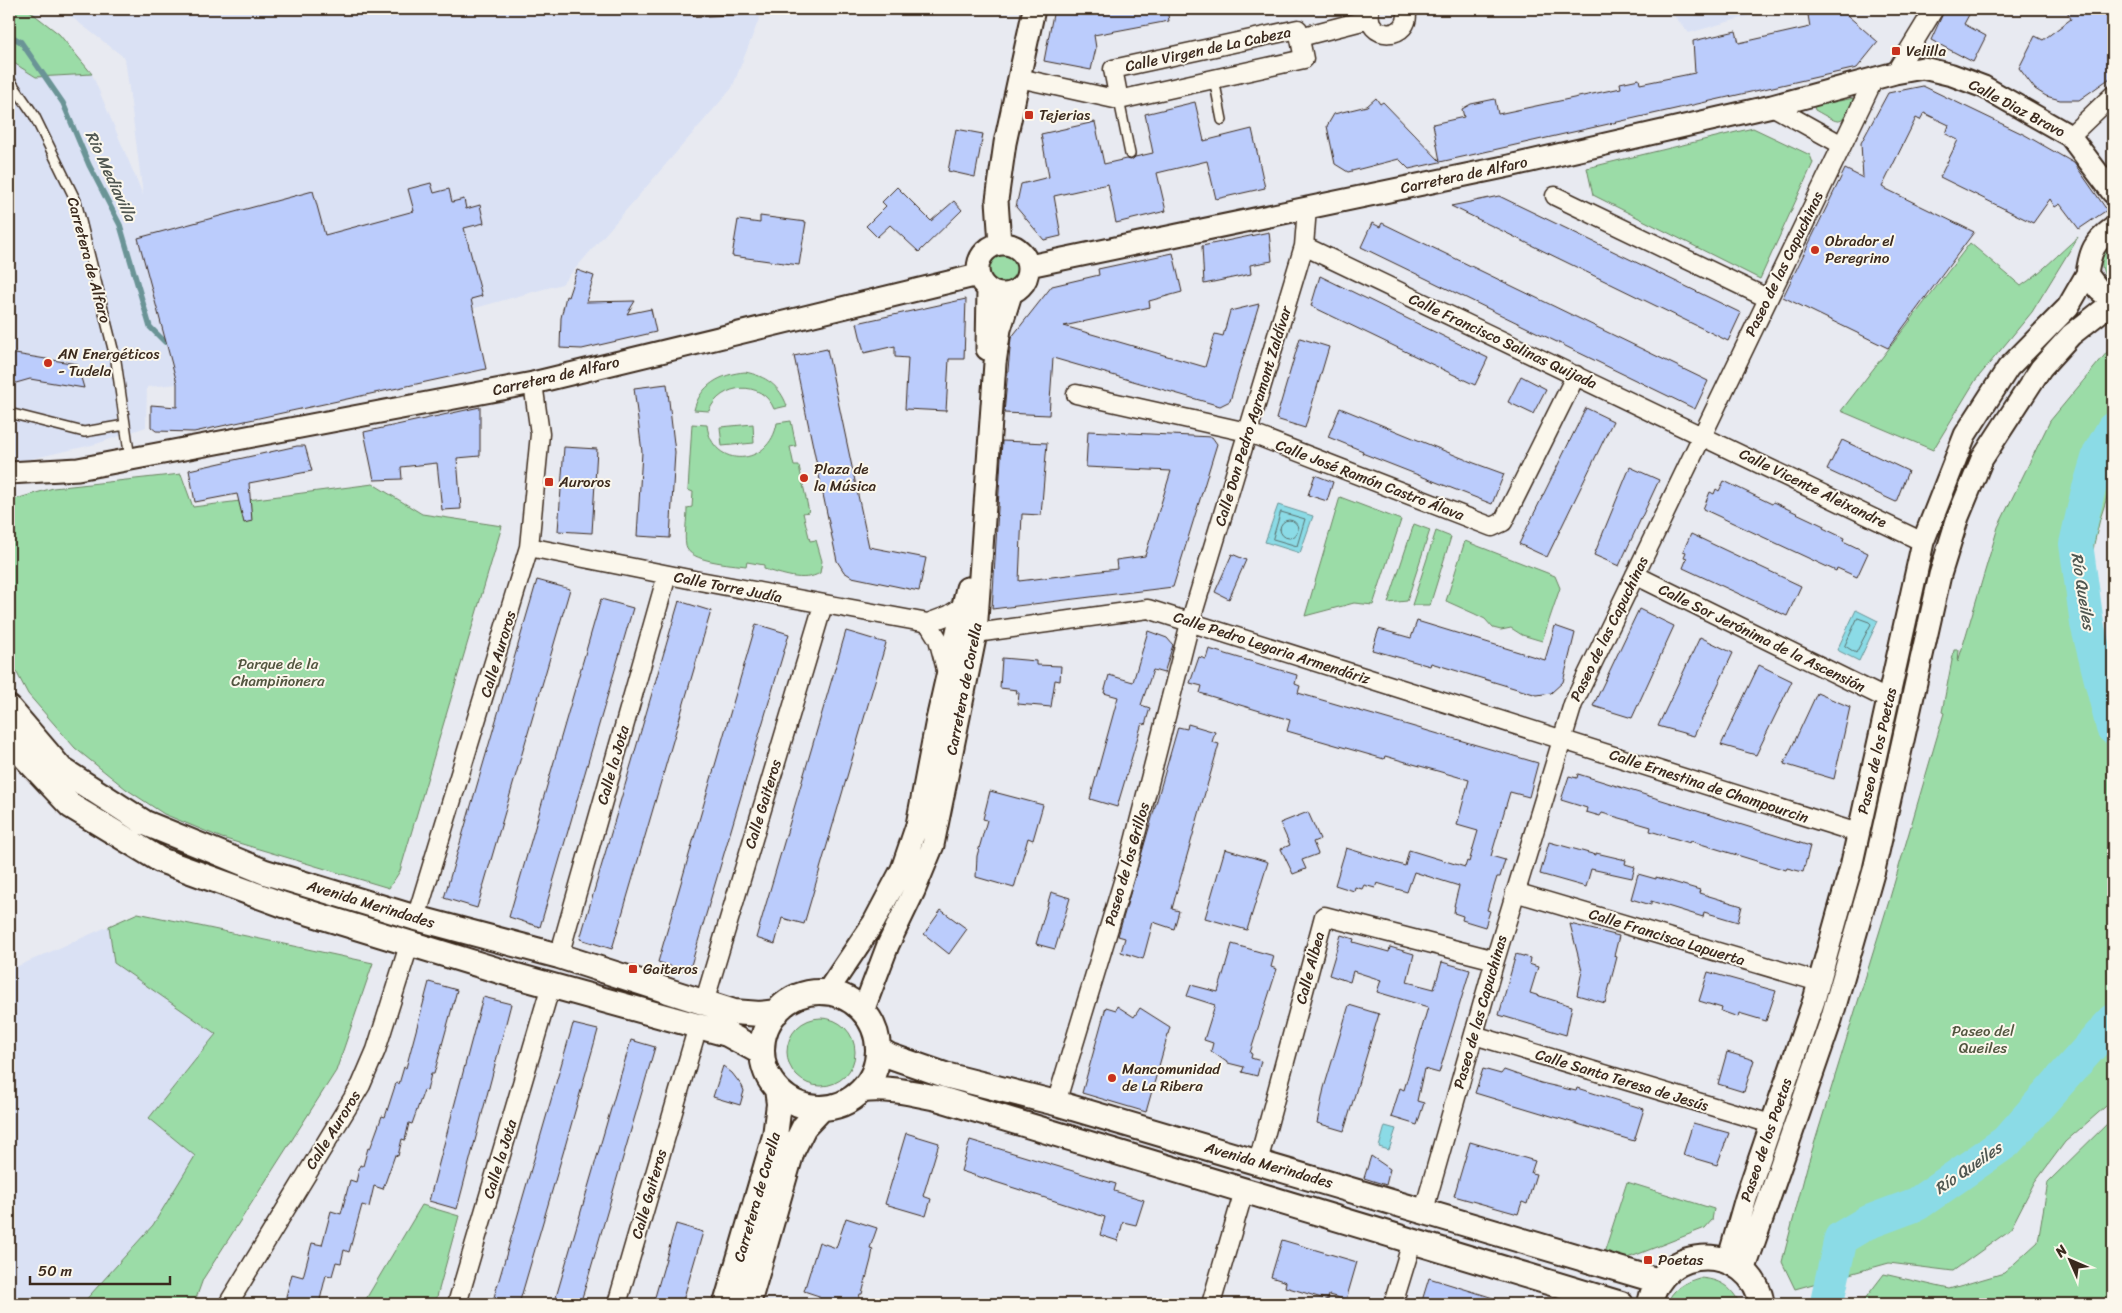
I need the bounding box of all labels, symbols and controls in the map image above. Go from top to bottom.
street label: Calle Virgen de La Cabeza [1123,19,1294,79]
place label: Velilla [1906,38,1946,64]
marker: Velilla [1890,45,1902,57]
street label: Calle Diaz Bravo [1964,72,2071,145]
place label: Tejerias [1039,102,1091,128]
marker: Tejerias [1023,109,1035,121]
water label: Rio Mediavilla [77,126,146,228]
street label: Carretera de Alfaro [1398,149,1530,201]
street label: Paseo de las Capuchinas [1738,186,1831,341]
street label: Carretera de Alfaro [60,194,118,326]
place label: Obrador el Peregrino [1825,228,1894,271]
marker: Obrador el Peregrino [1809,244,1821,256]
street label: Calle Francisco Salinas Quijada [1404,286,1602,396]
street label: Calle Don Pedro Agramont Zaldívar [1207,302,1299,529]
place label: AN Energéticos - Tudela [57,341,160,384]
street label: Carretera de Alfaro [490,349,622,403]
marker: AN Energéticos - Tudela [42,357,54,369]
street label: Calle José Ramón Castro Álava [1272,432,1468,528]
street label: Calle Vicente Aleixandre [1735,441,1891,535]
place label: Plaza de la Música [814,456,877,499]
place label: Auroros [558,469,611,495]
marker: Plaza de la Música [798,472,810,484]
marker: Auroros [543,476,555,488]
water label: Río Queiles [2063,550,2104,633]
street label: Paseo de las Capuchinas [1563,551,1656,706]
street label: Calle Torre Judía [672,564,785,610]
street label: Calle Sor Jerónima de la Ascensión [1654,576,1870,700]
street label: Calle Pedro Legaria Armendáriz [1170,604,1375,692]
street label: Calle Auroros [473,607,524,701]
street label: Carretera de Corella [938,620,990,757]
park label: Parque de la Champiñonera [231,651,325,694]
street label: Paseo de los Poetas [1850,684,1904,817]
street label: Calle la Jota [589,722,637,808]
street label: Calle Ernestina de Champourcin [1606,741,1812,831]
street label: Calle Gaiteros [737,756,789,852]
street label: Paseo de los Grillos [1097,799,1157,929]
street label: Avenida Merindades [303,872,438,936]
street label: Calle Francisca Lapuerta [1586,901,1749,973]
street label: Calle Albea [1288,928,1332,1007]
street label: Paseo de las Capuchinas [1446,931,1515,1092]
place label: Gaiteros [643,956,699,982]
marker: Gaiteros [627,963,639,975]
park label: Paseo del Queiles [1952,1018,2015,1061]
street label: Calle Santa Teresa de Jesús [1532,1041,1713,1119]
place label: Mancomunidad de La Ribera [1122,1056,1221,1099]
marker: Mancomunidad de La Ribera [1106,1072,1118,1084]
street label: Paseo de los Poetas [1733,1074,1800,1205]
street label: Calle Auroros [298,1085,368,1175]
street label: Calle la Jota [476,1116,524,1202]
street label: Carretera de Corella [726,1129,788,1265]
water label: Río Queiles [1928,1133,2009,1202]
street label: Avenida Merindades [1201,1134,1336,1196]
street label: Calle Gaiteros [624,1146,674,1242]
north arrow [2044,1236,2094,1286]
text: N [2048,1239,2074,1264]
place label: Poetas [1658,1247,1704,1273]
scale bar [30,1253,170,1285]
marker: Poetas [1642,1254,1654,1266]
text: 50 m [38,1258,73,1284]

